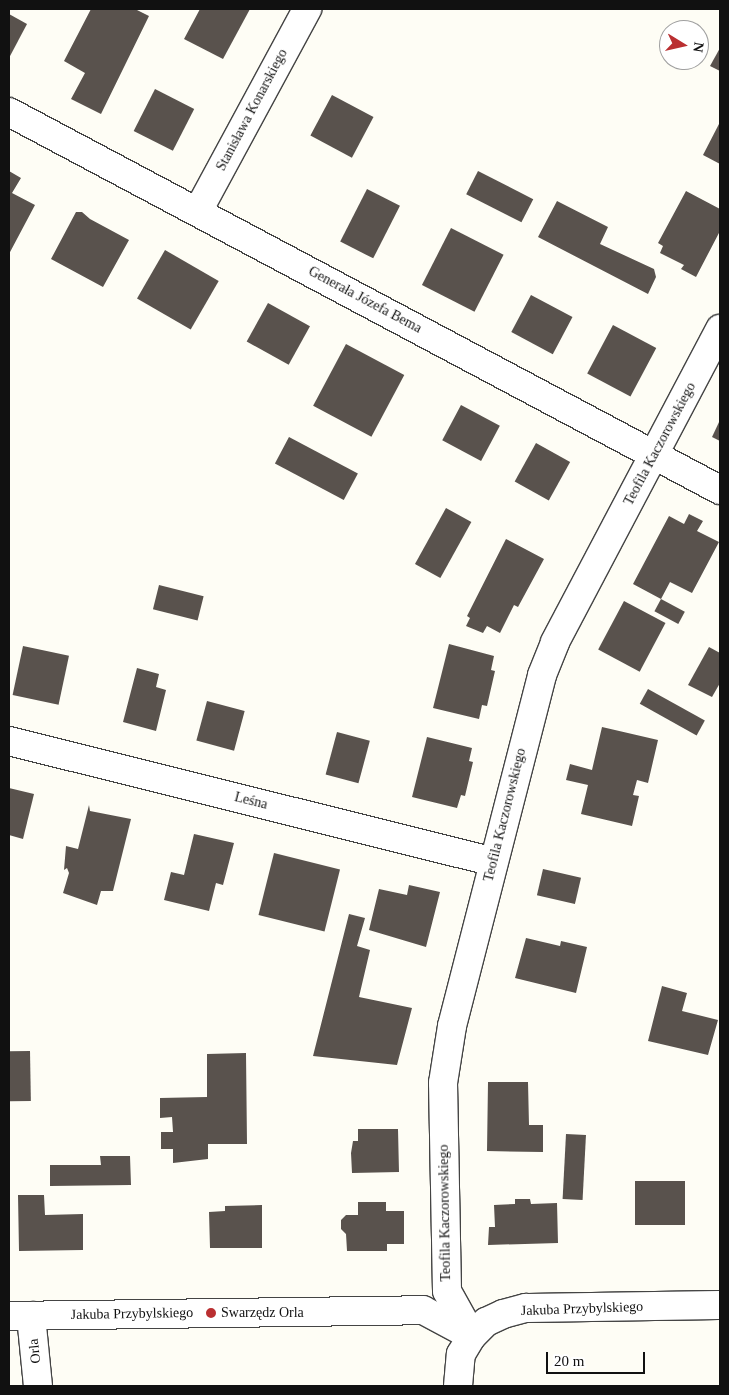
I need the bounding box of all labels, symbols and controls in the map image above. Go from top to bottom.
north arrow [659,20,709,70]
text: N [690,41,707,53]
street label: Stanisława Konarskiego [213,46,291,174]
street label: Generała Józefa Bema [305,263,425,337]
street label: Teofila Kaczorowskiego [620,380,700,508]
street label: Teofila Kaczorowskiego [480,746,530,884]
street label: Leśna [233,789,269,813]
street label: Teofila Kaczorowskiego [435,1144,455,1282]
street label: Jakuba Przybylskiego [521,1298,643,1320]
street label: Jakuba Przybylskiego [71,1305,193,1323]
place label: Swarzędz Orla [221,1305,304,1321]
marker: Swarzędz Orla [205,1307,217,1319]
street label: Orla [25,1338,45,1364]
scale bar [549,1342,648,1374]
text: 20 m [554,1353,584,1369]

